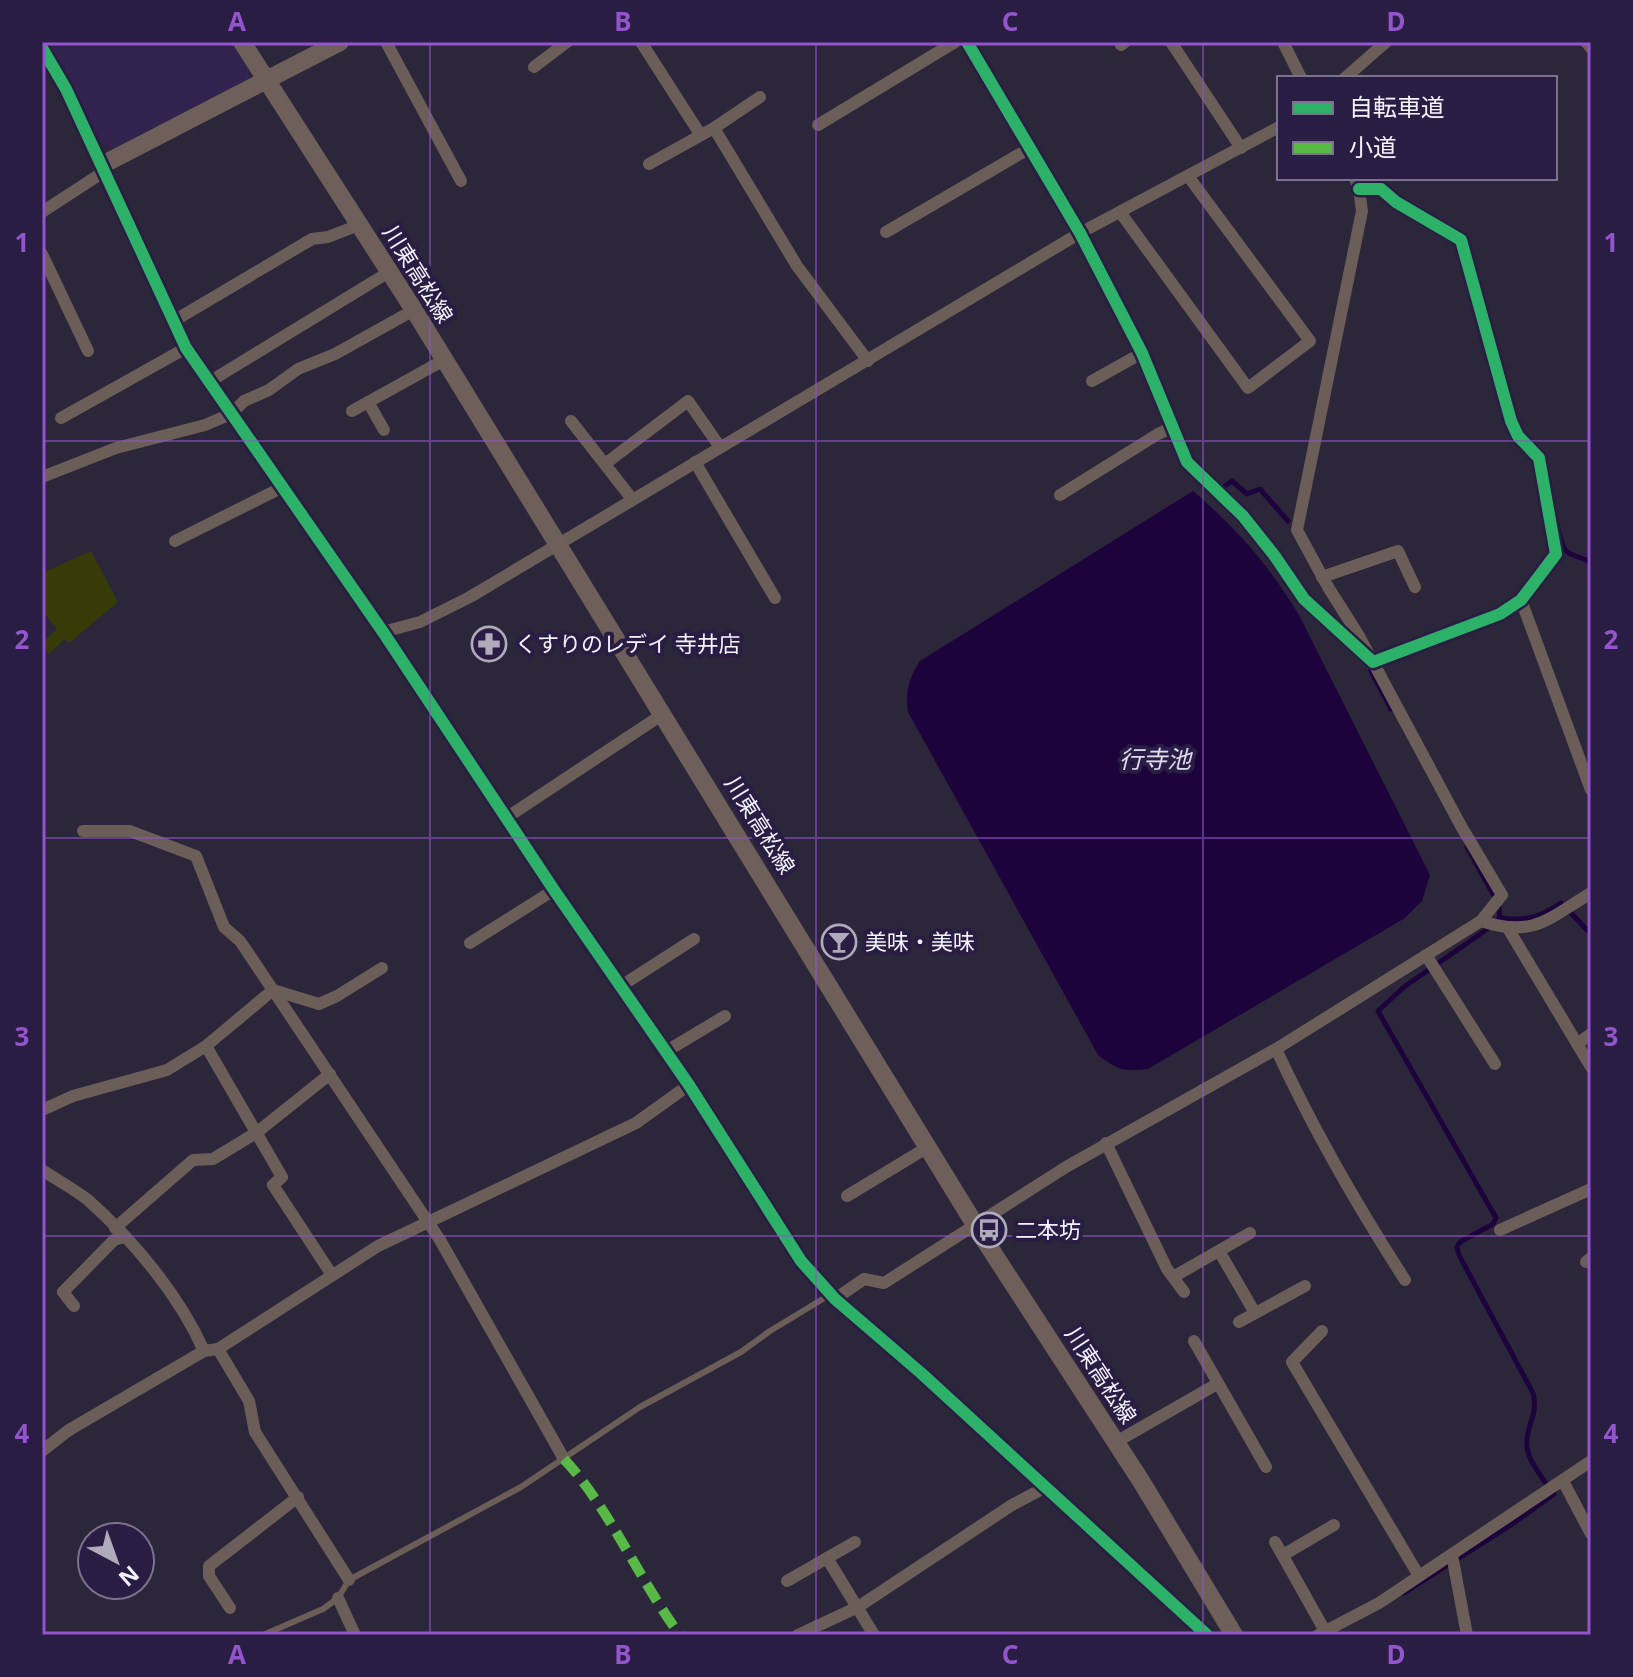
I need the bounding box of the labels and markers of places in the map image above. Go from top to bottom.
pharmacy icon: くすりのレデイ 寺井店 [470,625,508,663]
place label: くすりのレデイ 寺井店 [515,628,741,658]
bar icon: 美味・美味 [820,923,858,961]
place label: 美味・美味 [865,926,975,956]
bus stop icon: 二本坊 [970,1211,1008,1249]
place label: 二本坊 [1015,1214,1081,1244]

